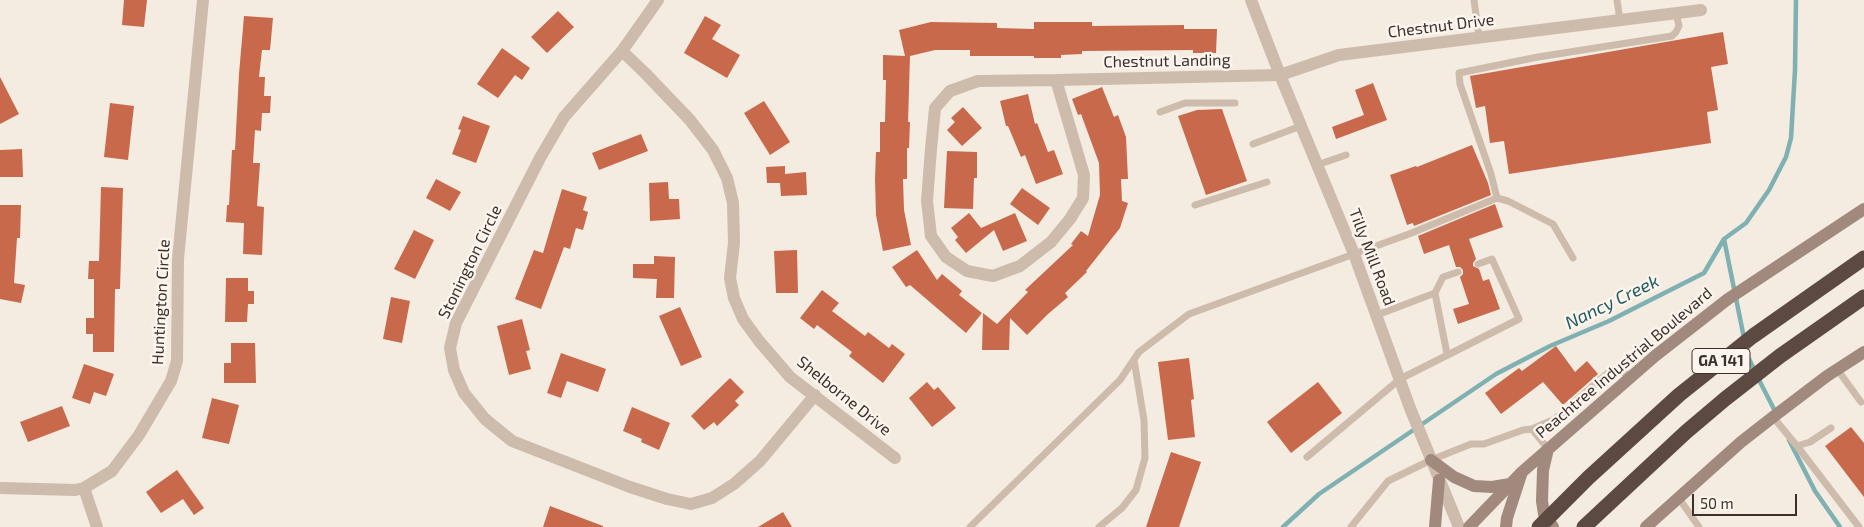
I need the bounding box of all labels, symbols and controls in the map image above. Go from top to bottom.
street label: Chestnut Drive [1387,10,1495,42]
street label: Chestnut Landing [1103,50,1231,72]
street label: Stonington Circle [434,202,506,322]
street label: Tilly Mill Road [1345,206,1399,308]
street label: Huntington Circle [148,239,174,365]
water label: Nancy Creek [1562,270,1662,334]
street label: Peachtree Industrial Boulevard [1532,284,1716,442]
road number: GA 141 [1692,348,1750,374]
street label: Shelborne Drive [793,352,895,440]
scale bar [1694,484,1799,516]
text: 50 m [1700,494,1734,512]

